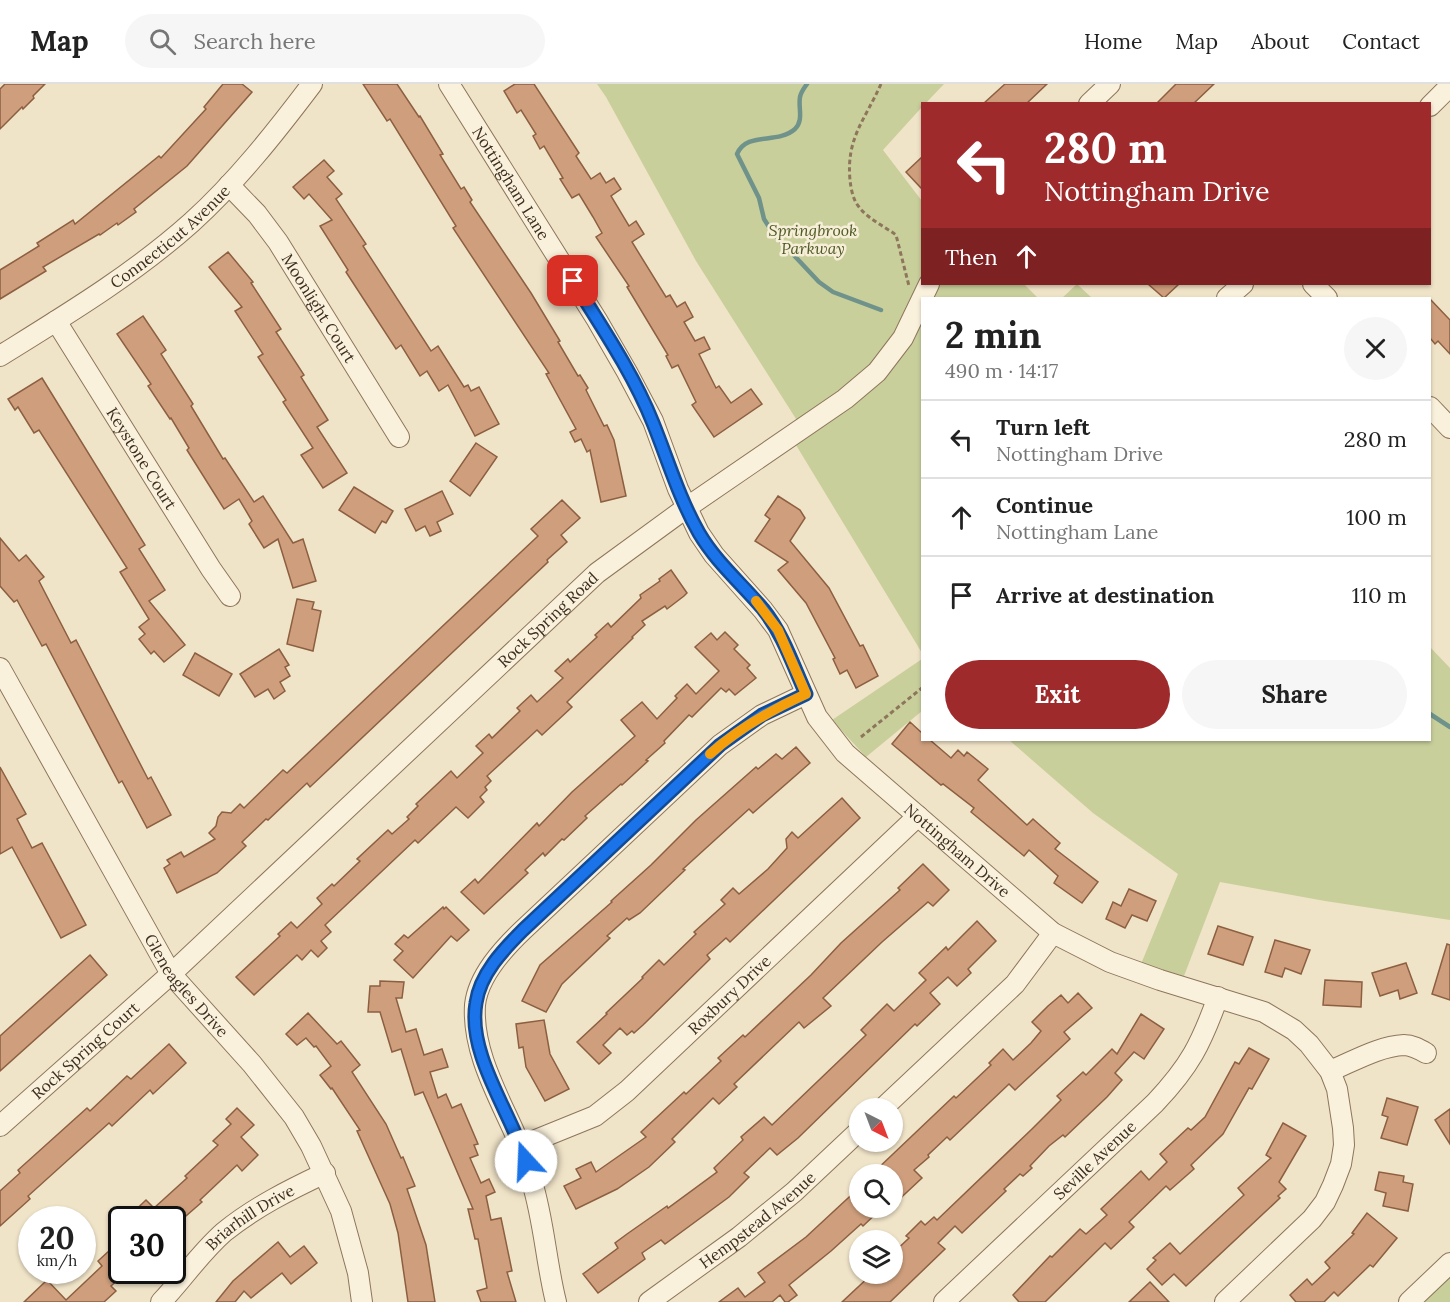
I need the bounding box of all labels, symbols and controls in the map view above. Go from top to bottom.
search box [125,14,545,68]
text: Map [30,23,89,59]
icon: search [146,25,179,58]
text: Search here [194,27,316,55]
text: Home [1084,28,1142,55]
text: Map [1175,28,1218,55]
text: About [1251,28,1309,55]
text: Contact [1342,28,1420,55]
text: 280 m [1044,121,1167,175]
street label: Nottingham Lane [468,123,554,244]
icon: left [945,126,1023,204]
text: Nottingham Drive [1044,174,1270,208]
street label: Connecticut Avenue [106,181,234,293]
park label: Springbrook Parkway [769,220,857,258]
icon: ahead [1010,240,1043,273]
text: Then [945,243,998,271]
street label: Moonlight Court [278,250,361,367]
pin [547,255,598,306]
icon: arrive [556,264,589,297]
text: 2 min [945,312,1042,358]
button: close [1344,317,1407,380]
text: 490 m · 14:17 [945,358,1058,383]
street label: Keystone Court [102,404,182,514]
text: Turn left [996,413,1090,441]
icon: left [945,423,978,456]
text: 280 m [1344,425,1407,453]
text: Nottingham Drive [996,441,1163,466]
text: Continue [996,491,1093,519]
icon: ahead [945,501,978,534]
text: 100 m [1346,503,1407,531]
text: Nottingham Lane [996,519,1158,544]
street label: Rock Spring Road [493,567,602,672]
icon: arrive [945,579,978,612]
text: Arrive at destination [996,581,1214,609]
text: 110 m [1352,581,1407,609]
button: Exit [945,660,1170,729]
button: Share [1182,660,1407,729]
street label: Nottingham Drive [900,799,1015,902]
street label: Gleneagles Drive [141,930,233,1041]
street label: Roxbury Drive [684,950,775,1038]
street label: Rock Spring Court [27,997,144,1103]
north arrow [849,1098,903,1152]
map controls [849,1098,903,1284]
street label: Seville Avenue [1049,1116,1140,1204]
position arrow [494,1129,558,1193]
button: search [849,1164,903,1218]
street label: Hempstead Avenue [695,1167,820,1272]
street label: Briarhill Drive [201,1180,298,1254]
speed limit sign: 30 [108,1206,186,1284]
text: 20 [39,1219,75,1257]
button: layers [849,1230,903,1284]
text: km/h [37,1251,77,1270]

